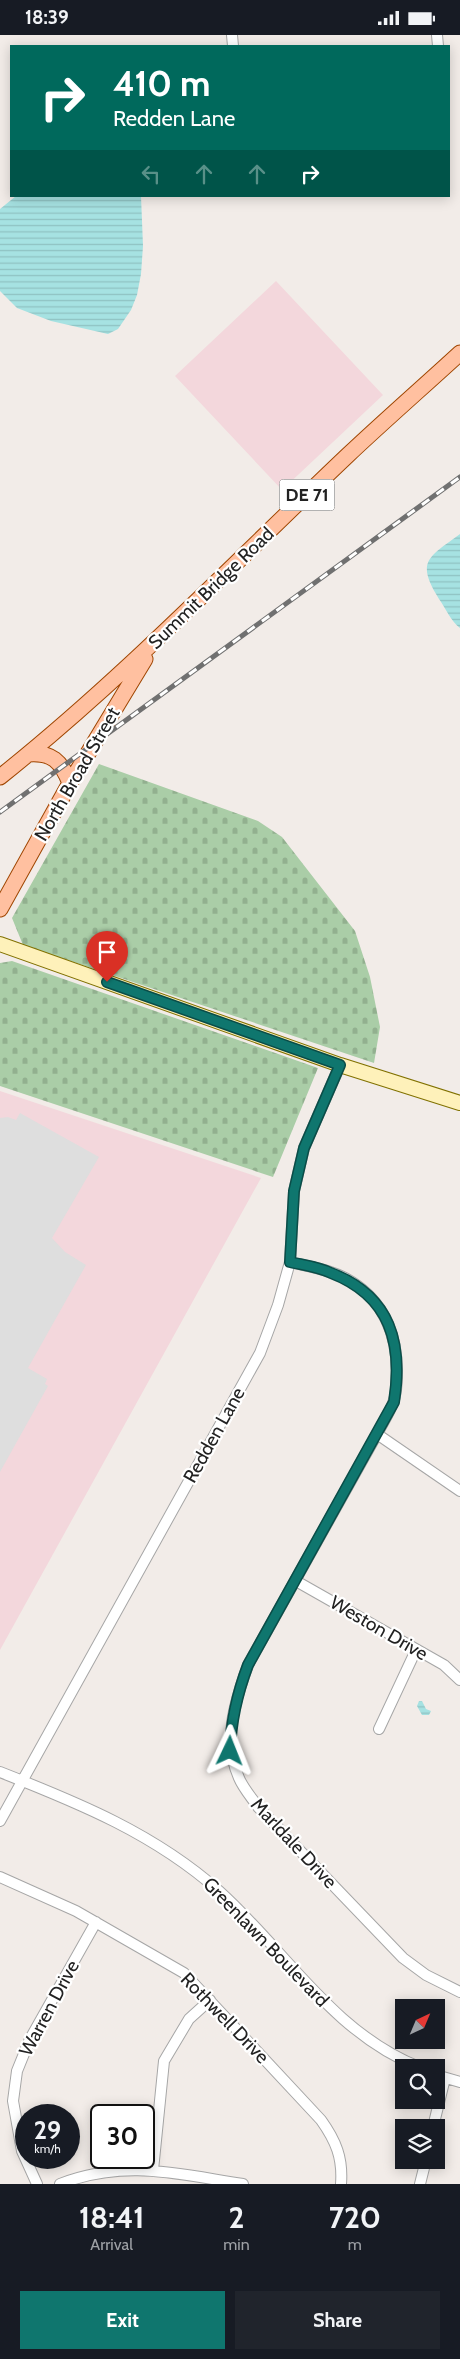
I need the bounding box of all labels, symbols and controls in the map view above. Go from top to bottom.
text: 18:39 [25,6,69,29]
text: 410 m [113,62,210,105]
icon: right [30,65,95,130]
text: Redden Lane [113,105,235,132]
icon: left [137,160,165,188]
icon: ahead [190,160,218,188]
icon: ahead [243,160,271,188]
icon: right [296,160,324,188]
road number: DE 71 [280,479,334,511]
street label: Summit Bridge Road [144,522,278,654]
street label: North Broad Street [29,702,125,845]
pin [86,931,128,982]
icon: arrive [93,938,121,966]
street label: Redden Lane [178,1383,250,1487]
street label: Weston Drive [326,1591,432,1665]
position arrow [203,1724,255,1776]
street label: Marldale Drive [246,1793,342,1893]
street label: Greenlawn Boulevard [198,1873,334,2011]
street label: Warren Drive [14,1956,84,2060]
street label: Rothwell Drive [176,1968,274,2068]
north arrow [395,1999,445,2049]
map controls [395,1999,445,2169]
button: search [395,2059,445,2109]
speed limit sign: 30 [90,2104,155,2169]
text: 29 [34,2115,61,2145]
button: layers [395,2119,445,2169]
text: km/h [34,2141,61,2156]
text: 18:41 [79,2199,144,2236]
text: 2 [229,2199,244,2236]
text: 720 [329,2199,381,2236]
text: Arrival [90,2235,133,2254]
text: min [223,2235,250,2254]
text: m [348,2235,362,2254]
button: Exit [20,2291,225,2349]
button: Share [235,2291,440,2349]

